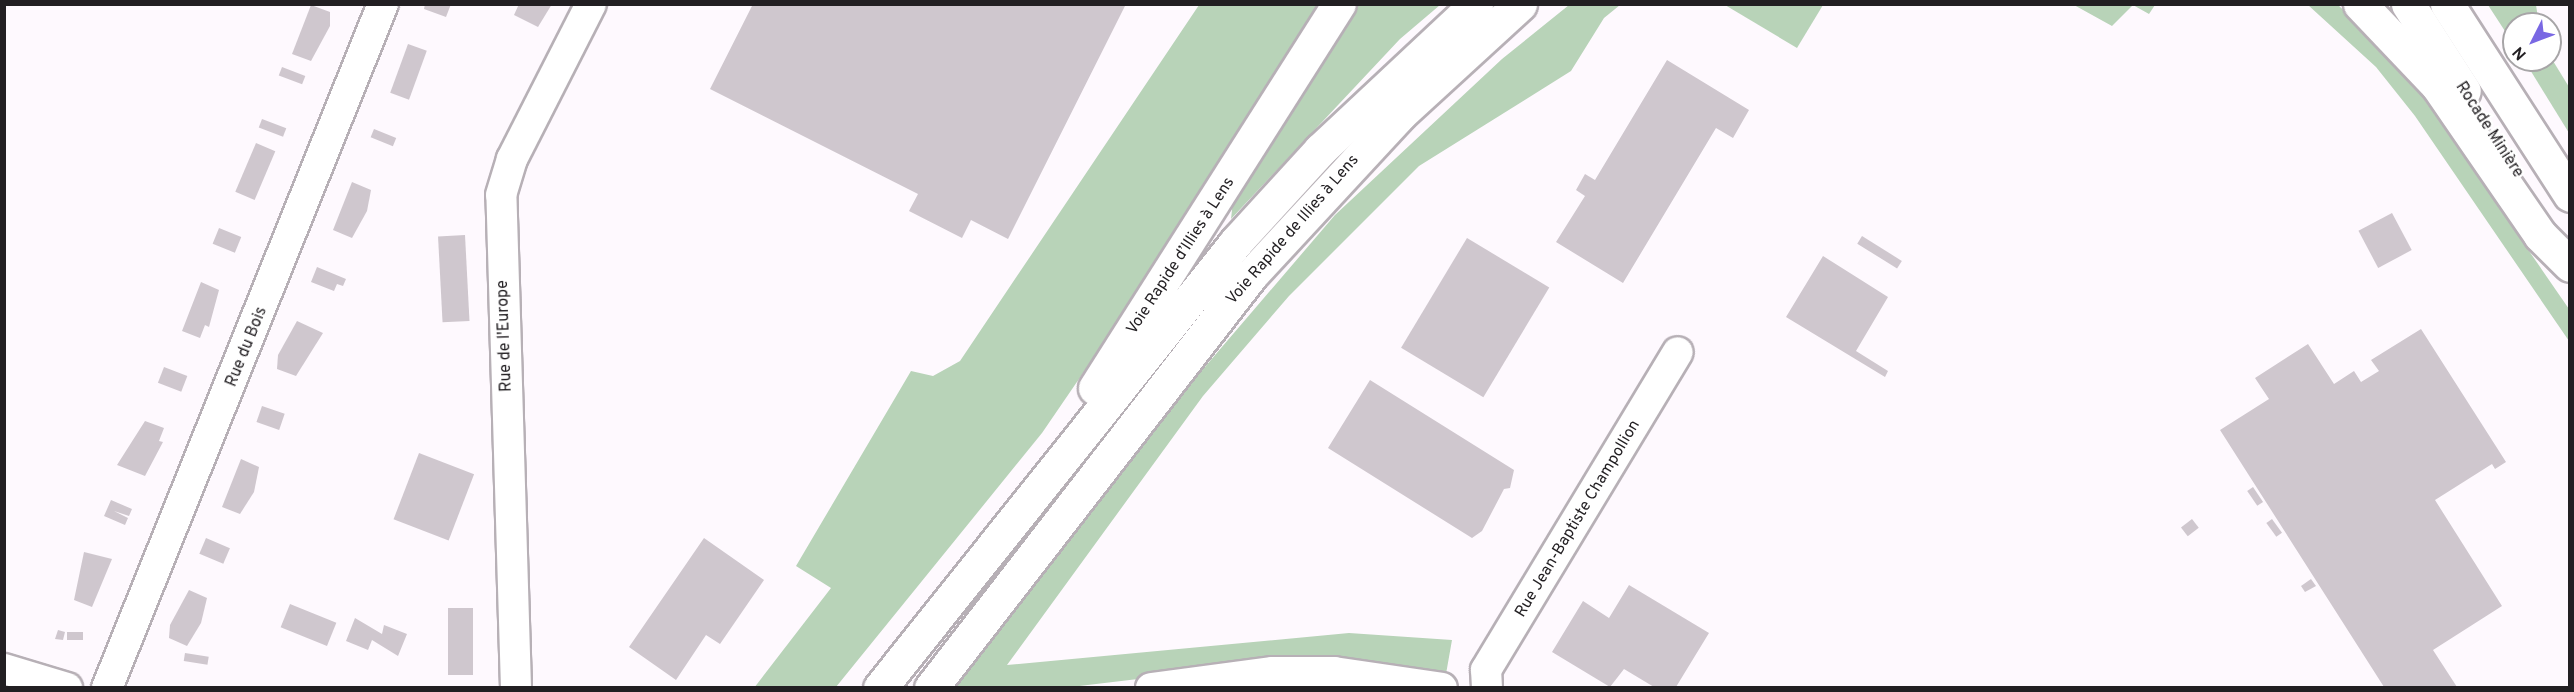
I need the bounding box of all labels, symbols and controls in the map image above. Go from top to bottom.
north arrow [2502,12,2562,72]
text: N [2509,42,2531,64]
street label: Rocade Minière [2451,79,2527,181]
street label: Voie Rapide de Illies à Lens [1223,151,1363,309]
street label: Voie Rapide d’Illies à Lens [1123,174,1239,338]
street label: Rue de l'Europe [493,280,517,392]
street label: Rue du Bois [222,304,272,390]
street label: Rue Jean-Baptiste Champollion [1511,417,1645,621]

